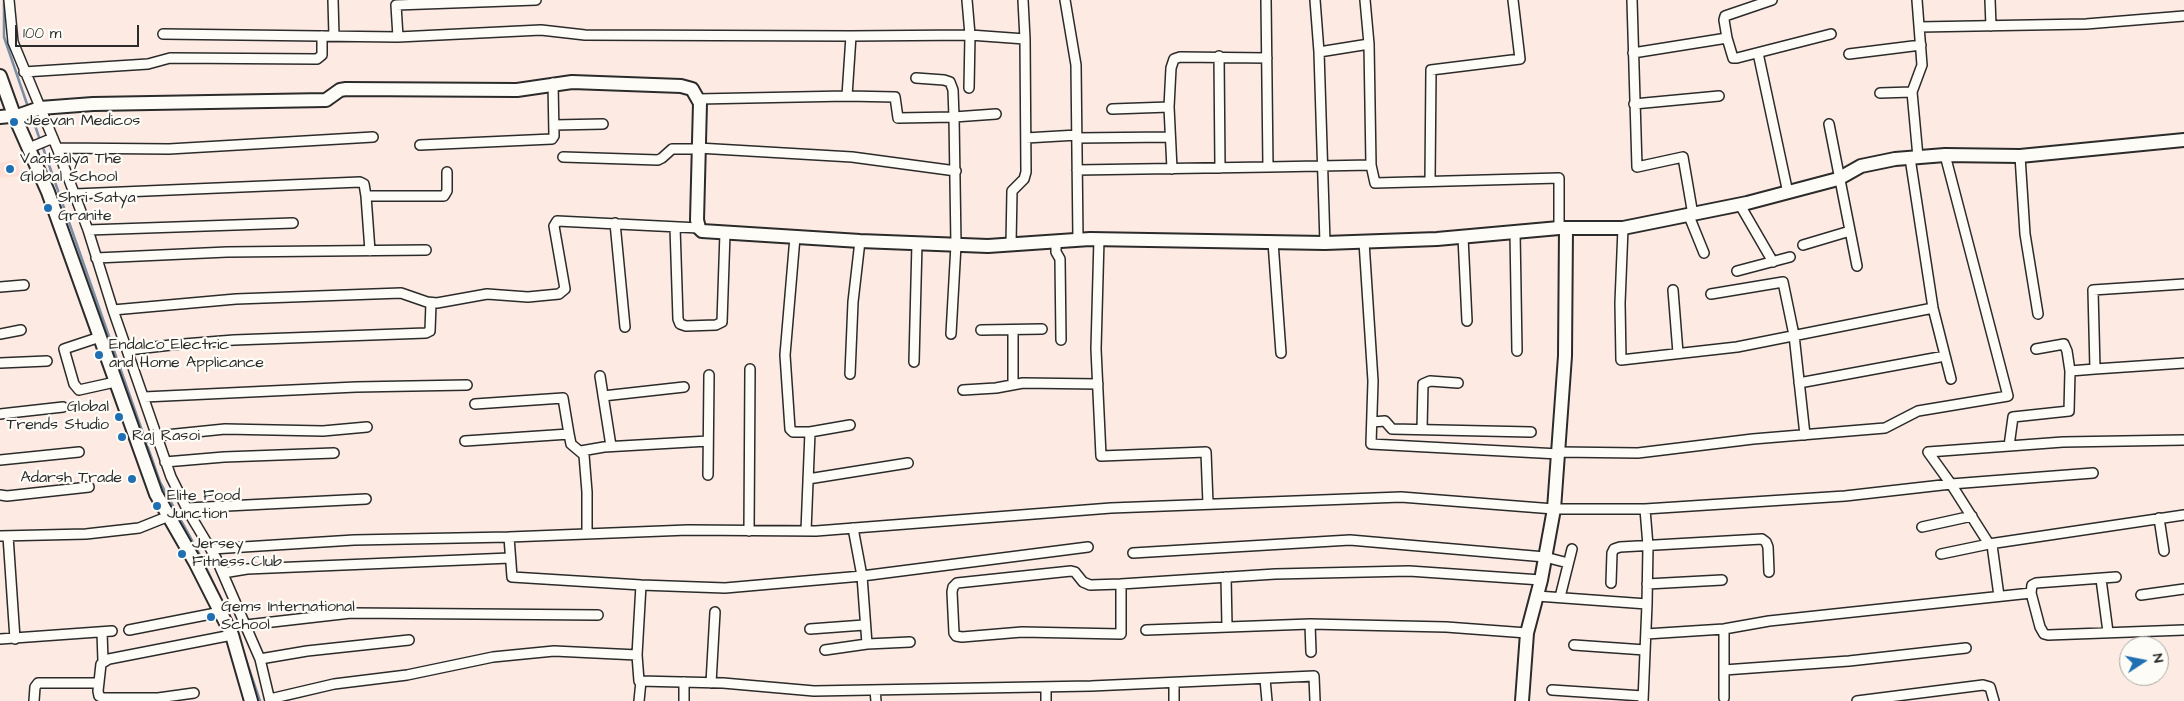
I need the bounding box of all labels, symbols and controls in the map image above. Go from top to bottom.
scale bar [18,15,141,47]
text: 100 m [23,23,62,44]
place label: Jeevan Medicos [24,112,140,132]
marker: Jeevan Medicos [8,116,20,128]
place label: Vaatsalya The Global School [20,150,121,188]
marker: Vaatsalya The Global School [4,163,16,175]
place label: Shri Satya Granite [58,189,136,227]
marker: Shri Satya Granite [42,202,54,214]
place label: Endalco Electric and Home Applicance [109,336,264,374]
marker: Endalco Electric and Home Applicance [93,349,105,361]
place label: Global Trends Studio [6,398,109,436]
marker: Global Trends Studio [113,411,125,423]
place label: Raj Rasoi [132,427,200,447]
marker: Raj Rasoi [116,431,128,443]
place label: Adarsh Trade [20,469,122,489]
marker: Adarsh Trade [126,473,138,485]
place label: Elite Food Junction [167,487,240,525]
marker: Elite Food Junction [151,500,163,512]
place label: Jersey Fitness Club [192,535,282,573]
marker: Jersey Fitness Club [176,548,188,560]
place label: Gems International School [221,598,355,636]
marker: Gems International School [205,611,217,623]
north arrow [2119,636,2169,686]
text: N [2147,652,2168,665]

